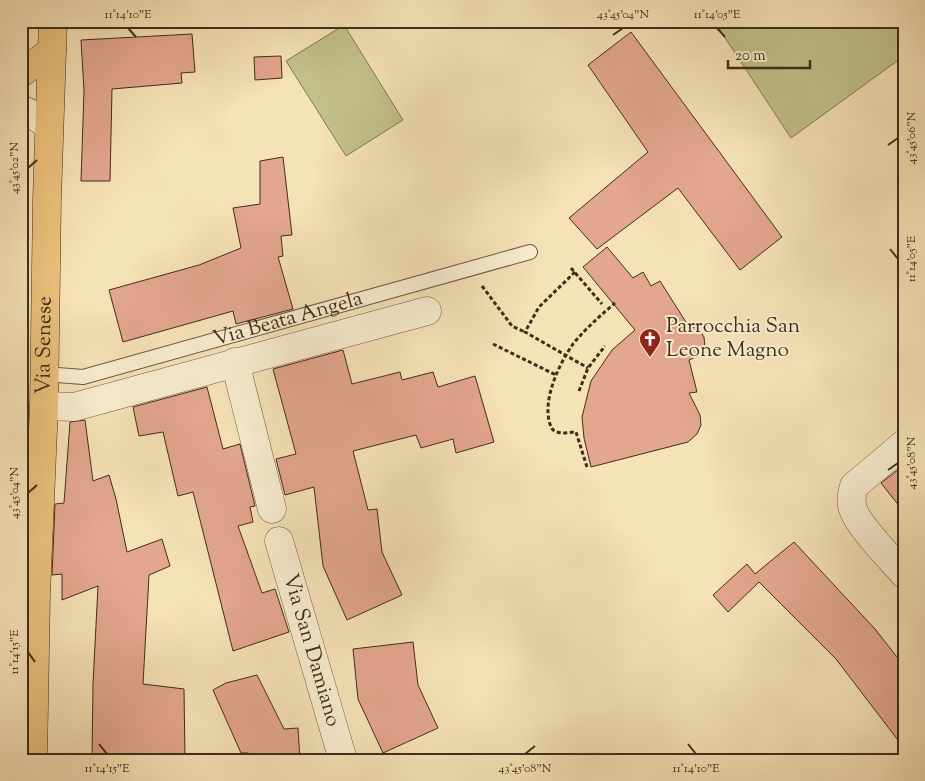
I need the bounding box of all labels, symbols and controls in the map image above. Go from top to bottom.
text: 11°14'10"E [105,6,152,24]
text: 43°45'04"N [597,6,649,24]
text: 11°14'05"E [694,6,741,24]
scale bar [728,38,810,70]
text: 20 m [735,46,766,67]
text: 43°45'06"N [903,111,921,164]
text: 43°45'02"N [6,142,24,194]
text: 11°14'05"E [903,235,921,282]
street label: Via Beata Angela [210,284,367,355]
street label: Via Senese [29,296,61,395]
place label: Parrocchia San Leone Magno [666,312,800,366]
church icon: Parrocchia San Leone Magno [638,327,662,358]
text: 43°45'08"N [903,436,921,489]
text: 43°45'04"N [6,467,24,519]
street label: Via San Damiano [274,570,348,730]
text: 11°14'15"E [6,629,24,675]
text: 11°14'15"E [84,760,130,778]
text: 43°45'08"N [499,760,552,778]
text: 11°14'10"E [673,760,720,778]

